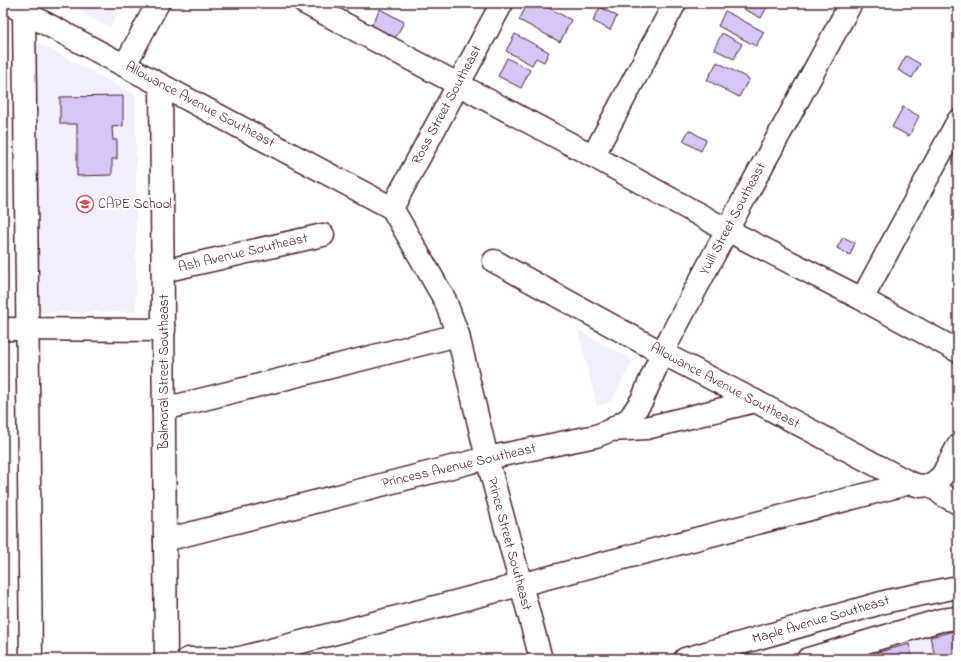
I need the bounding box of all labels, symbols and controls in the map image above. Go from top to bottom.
street label: Ross Street Southeast [407,41,488,169]
street label: Allowance Avenue Southeast [121,57,279,154]
street label: Yuill Street Southeast [694,159,772,279]
school or university icon: CAPE School [75,194,95,214]
place label: CAPE School [98,194,172,215]
street label: Ash Avenue Southeast [176,228,310,278]
street label: Balmoral Street Southeast [154,294,175,451]
street label: Allowance Avenue Southeast [646,338,804,435]
street label: Princess Avenue Southeast [380,438,539,494]
street label: Prince Street Southeast [481,475,537,613]
street label: Maple Avenue Southeast [750,590,892,650]

